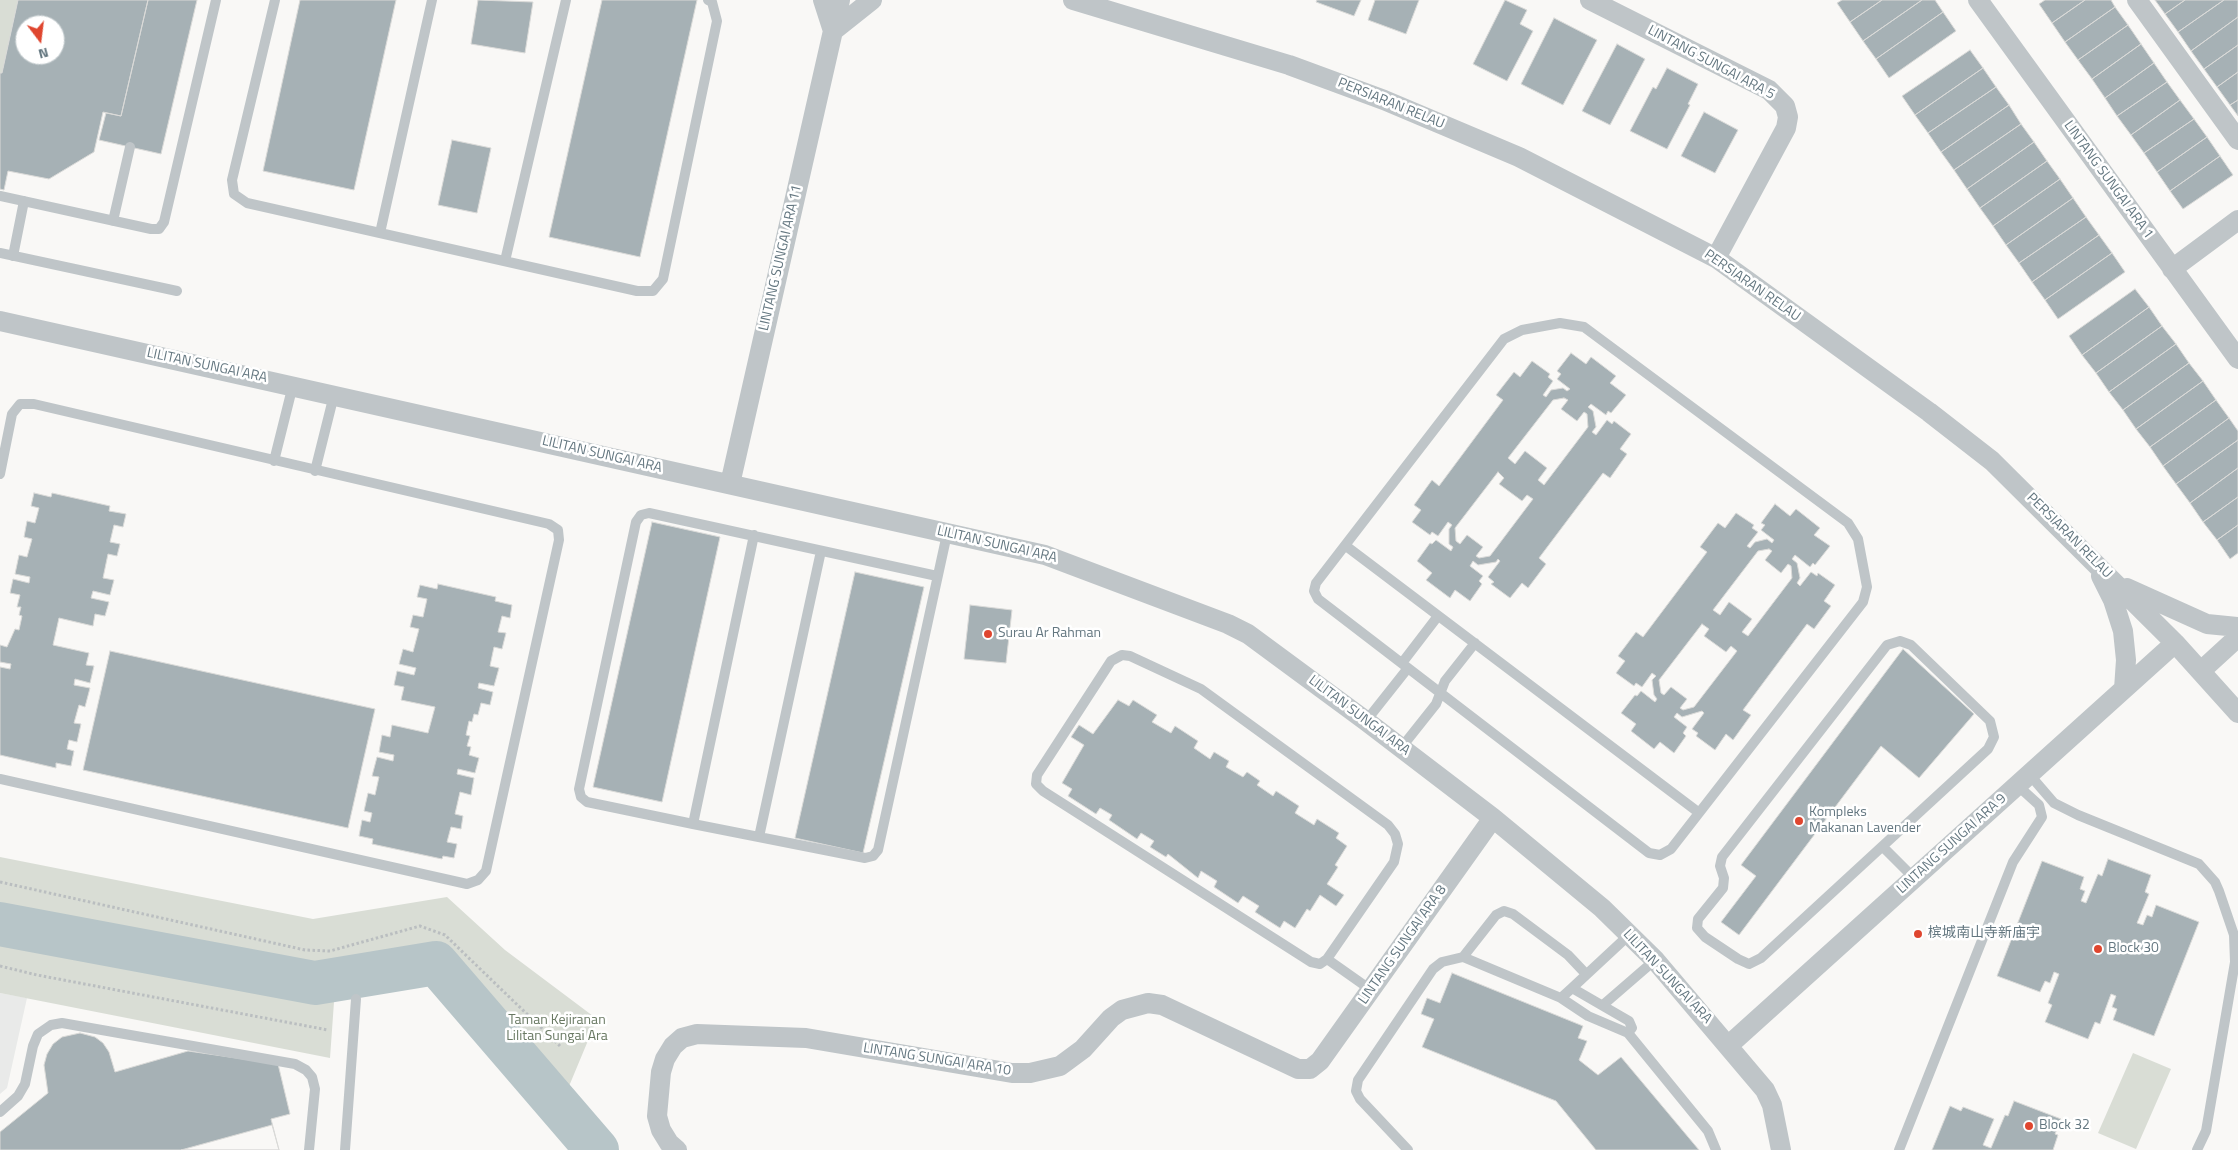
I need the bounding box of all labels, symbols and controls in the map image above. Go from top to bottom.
north arrow [15,15,65,65]
street label: LINTANG SUNGAI ARA 5 [1645,22,1777,104]
text: N [36,43,51,65]
street label: PERSIARAN RELAU [1335,75,1447,133]
street label: LINTANG SUNGAI ARA 1 [2060,118,2156,242]
street label: LINTANG SUNGAI ARA 11 [756,183,806,333]
street label: PERSIARAN RELAU [1701,246,1803,326]
street label: LILITAN SUNGAI ARA [145,345,269,387]
street label: LILITAN SUNGAI ARA [540,433,664,477]
street label: PERSIARAN RELAU [2023,490,2115,582]
street label: LILITAN SUNGAI ARA [935,523,1059,567]
place label: Surau Ar Rahman [998,626,1101,642]
marker: Surau Ar Rahman [982,628,994,640]
street label: LILITAN SUNGAI ARA [1305,672,1413,760]
street label: LINTANG SUNGAI ARA 9 [1894,790,2010,898]
place label: Kompleks Makanan Lavender [1809,805,1921,838]
marker: Kompleks Makanan Lavender [1793,815,1805,827]
street label: LINTANG SUNGAI ARA 8 [1356,882,1450,1008]
street label: LILITAN SUNGAI ARA [1619,926,1715,1028]
place label: 槟城南山寺新庙宇 [1928,926,2040,942]
marker: 槟城南山寺新庙宇 [1912,928,1924,940]
place label: Block 30 [2108,941,2159,957]
marker: Block 30 [2092,943,2104,955]
park label: Taman Kejiranan Lilitan Sungai Ara [506,1013,608,1046]
street label: LINTANG SUNGAI ARA 10 [862,1040,1012,1080]
place label: Block 32 [2039,1118,2090,1134]
marker: Block 32 [2023,1120,2035,1132]

